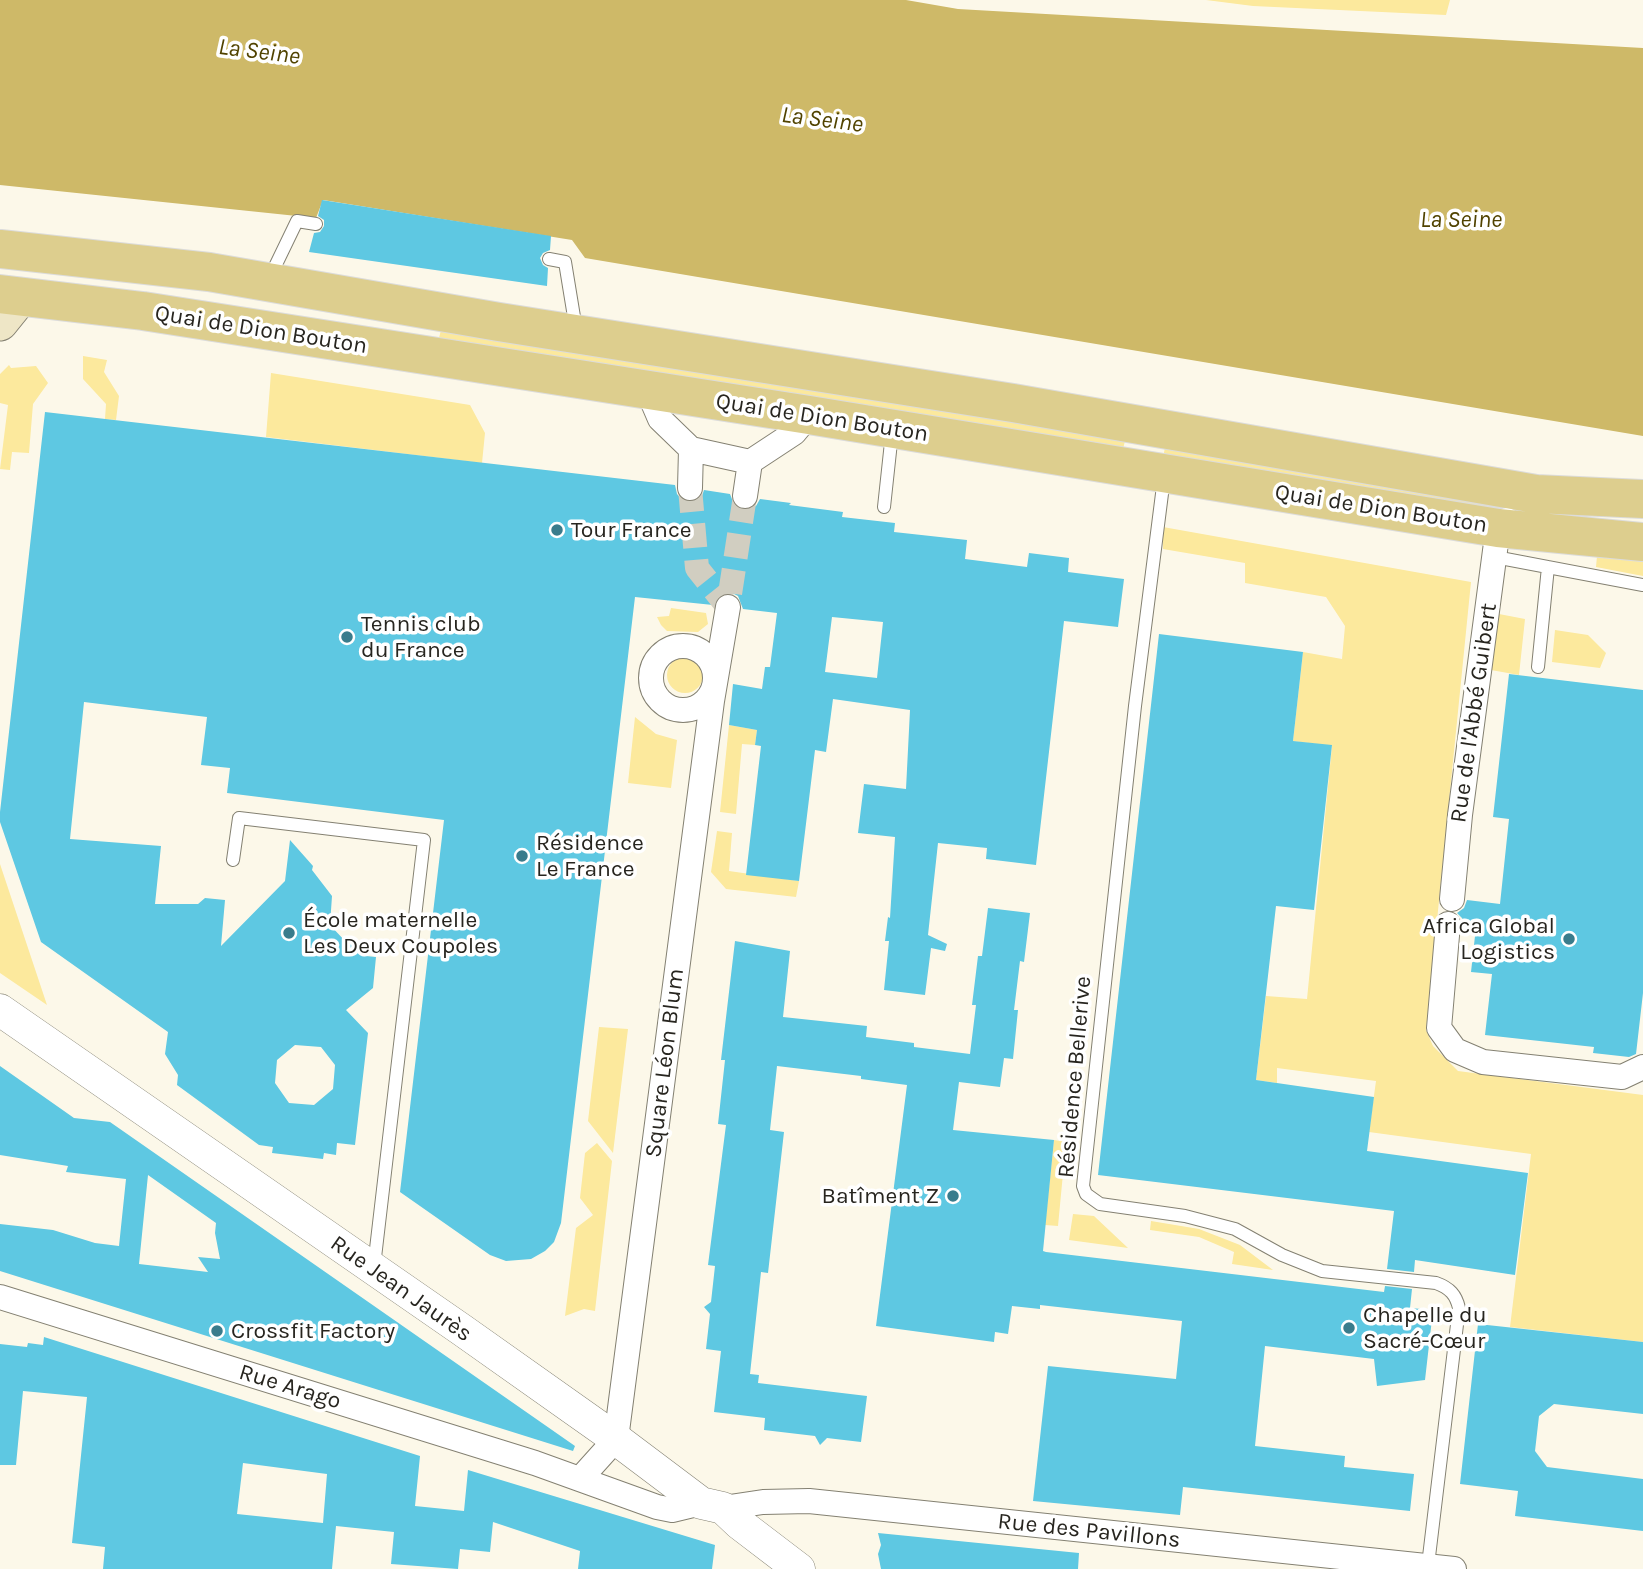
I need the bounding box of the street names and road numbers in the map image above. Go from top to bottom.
street label: Quai de Dion Bouton [153,300,369,360]
street label: Quai de Dion Bouton [714,388,930,448]
street label: Quai de Dion Bouton [1273,479,1489,539]
street label: Rue de l'Abbé Guibert [1445,601,1503,825]
street label: Square Léon Blum [640,967,690,1159]
street label: Résidence Bellerive [1052,975,1098,1179]
street label: Rue Jean Jaurès [325,1230,477,1348]
street label: Rue Arago [236,1358,344,1416]
street label: Rue des Pavillons [996,1508,1182,1554]

